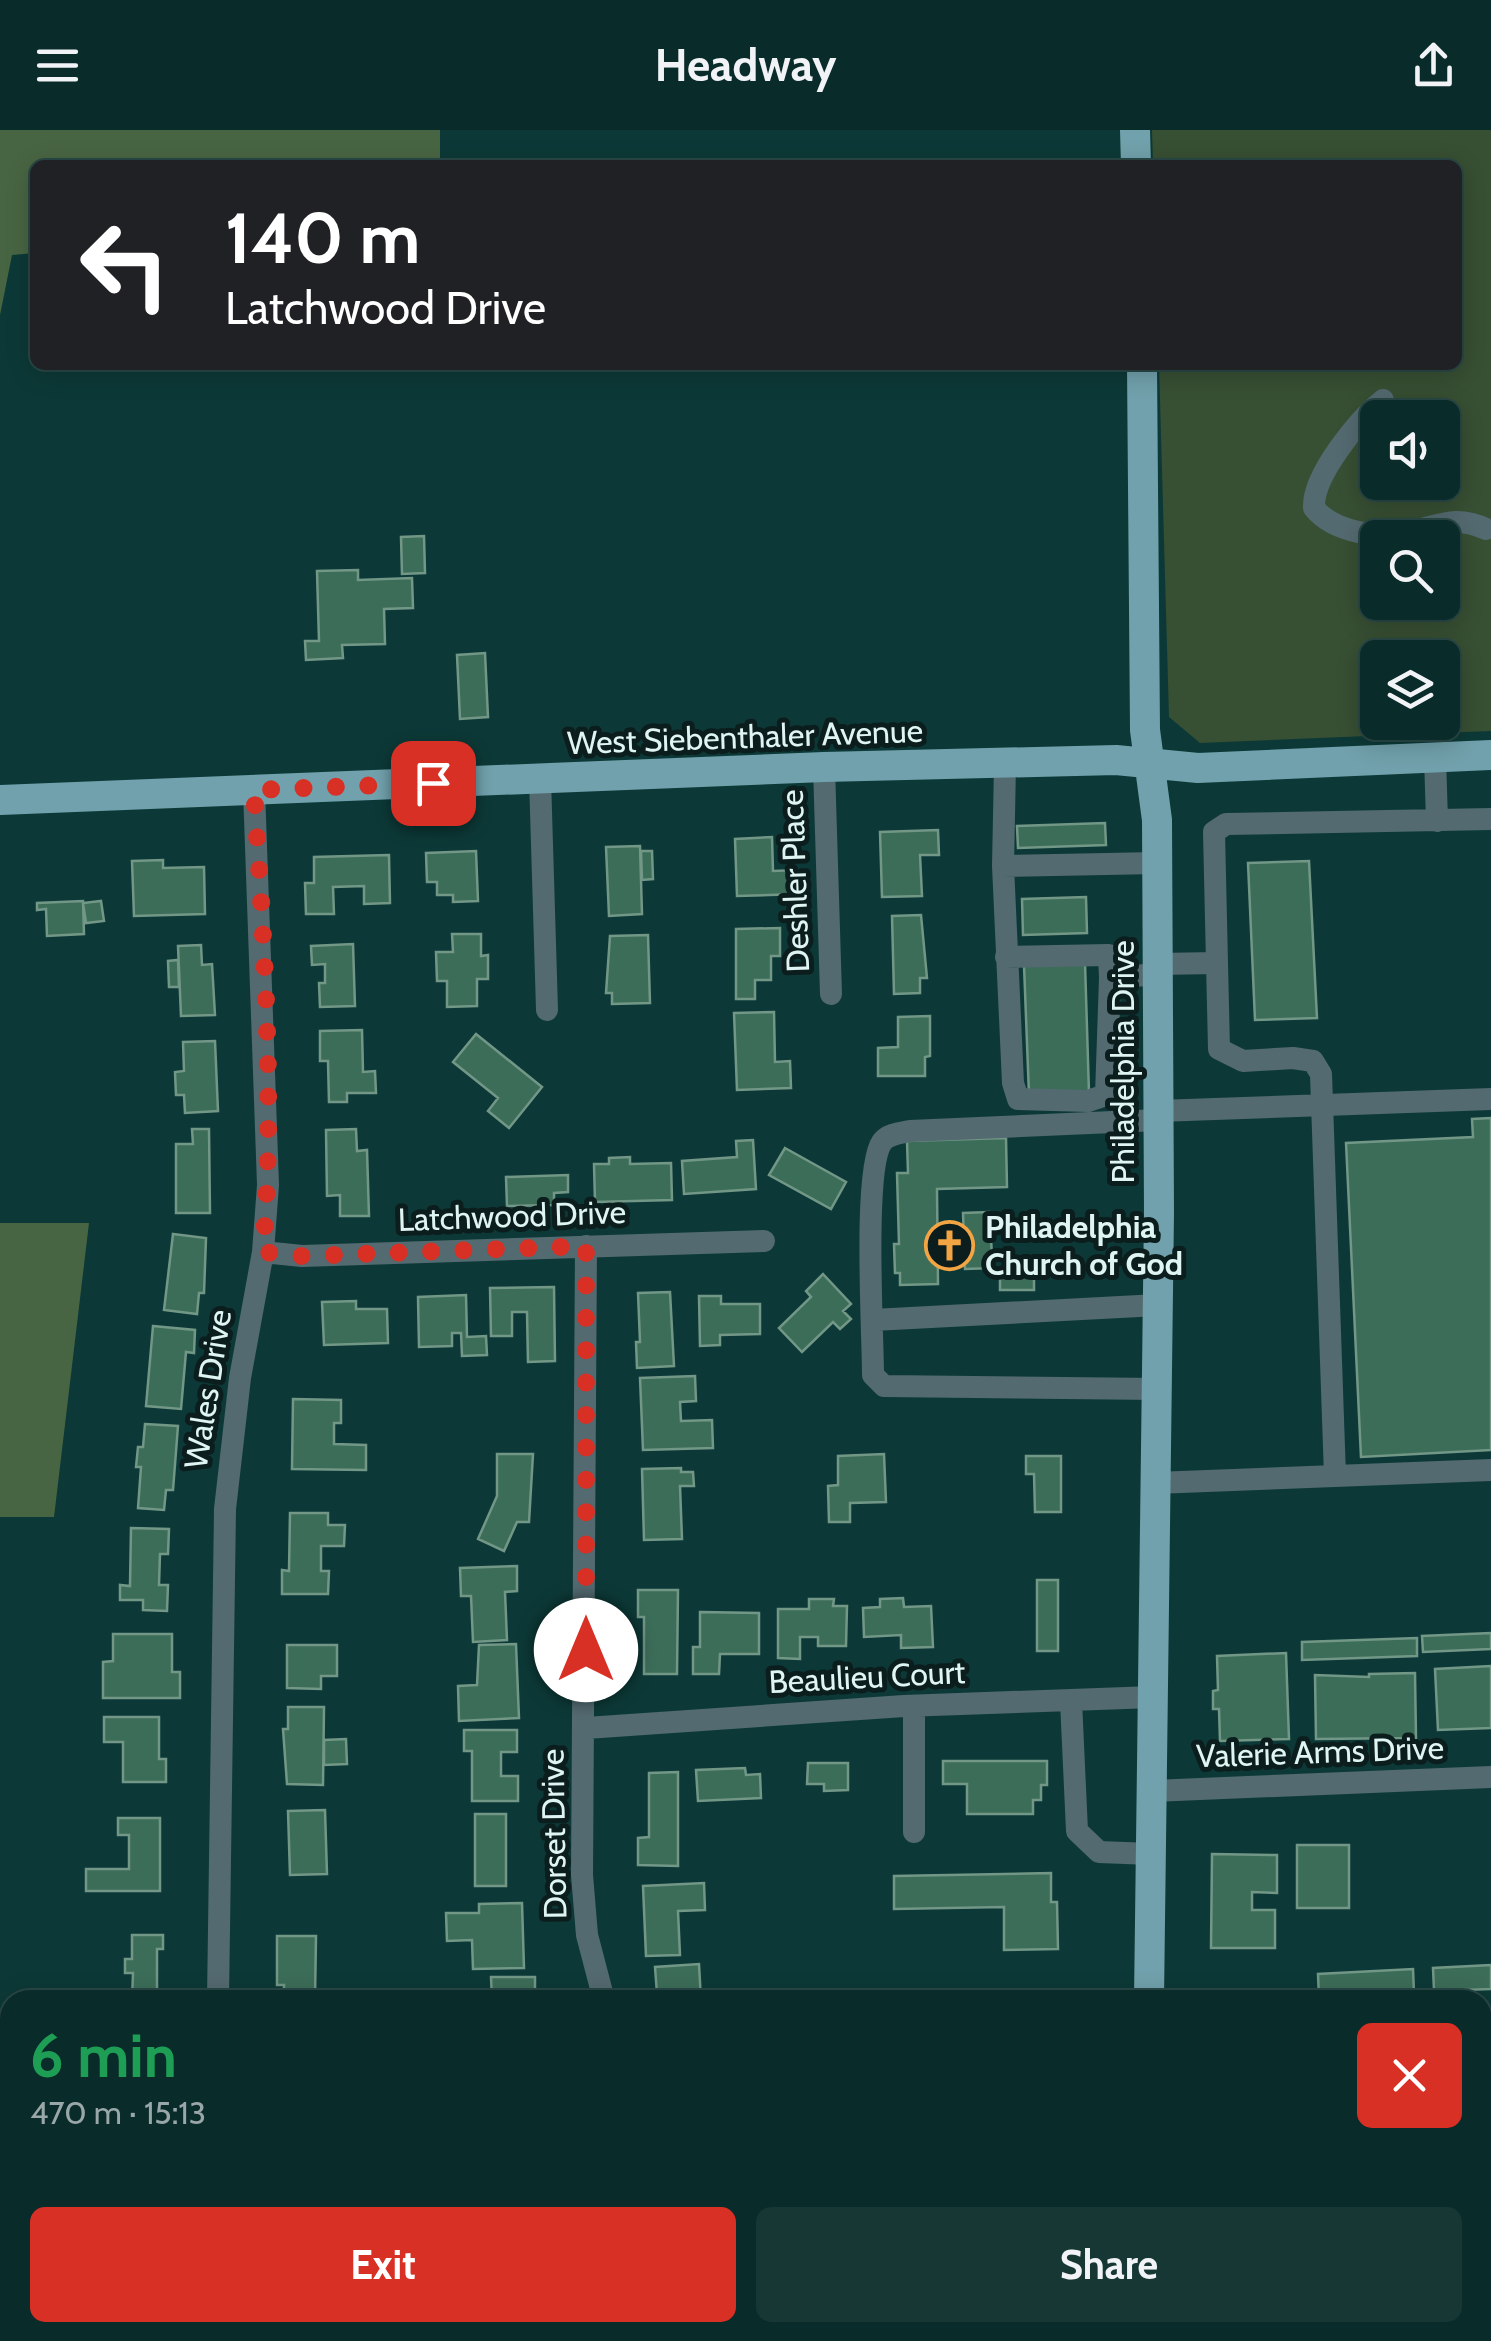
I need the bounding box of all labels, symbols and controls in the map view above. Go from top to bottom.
icon: menu [30,38,85,93]
text: Headway [655,38,836,92]
icon: share [1406,38,1461,93]
text: 140 m [225,195,420,281]
icon: left [60,200,190,330]
text: Latchwood Drive [225,281,546,335]
map controls [1360,400,1460,740]
button: sound [1360,400,1460,500]
button: search [1360,520,1460,620]
button: layers [1360,640,1460,740]
street label: West Siebenthaler Avenue [566,711,924,762]
pin [391,741,476,826]
icon: arrive [406,756,461,811]
street label: Deshler Place [772,789,817,973]
street label: Philadelphia Drive [1103,940,1142,1184]
street label: Latchwood Drive [397,1192,627,1239]
place label: Philadelphia Church of God [985,1207,1183,1283]
church icon: Philadelphia Church of God [924,1219,976,1271]
street label: Wales Drive [176,1307,239,1471]
position arrow [534,1598,638,1702]
street label: Beaulieu Court [768,1652,966,1701]
street label: Valerie Arms Drive [1195,1728,1445,1775]
street label: Dorset Drive [533,1749,574,1919]
text: 6 min [30,2019,177,2092]
button: close [1357,2023,1462,2128]
text: 470 m · 15:13 [30,2093,206,2132]
button: Exit [30,2207,736,2322]
button: Share [756,2207,1462,2322]

